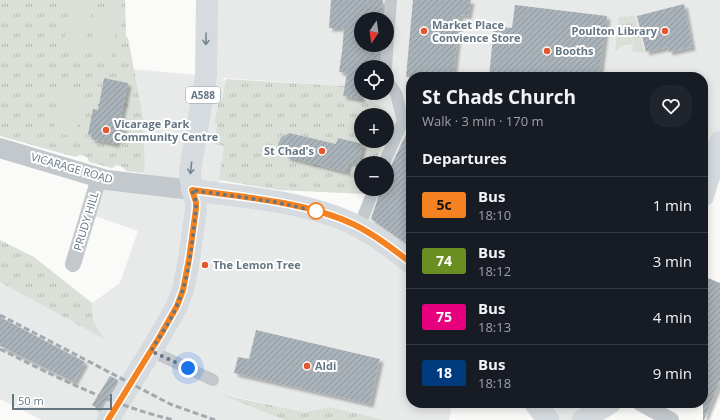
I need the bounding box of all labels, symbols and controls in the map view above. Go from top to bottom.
north arrow [354,12,394,52]
map controls [354,12,394,196]
place label: Market Place Convience Store [432,17,521,45]
place label: Poulton Library [572,23,658,38]
marker: Market Place Convience Store [419,26,429,36]
marker: Poulton Library [660,26,670,36]
one-way arrow [203,32,210,45]
place label: Booths [555,43,594,58]
marker: Booths [542,46,552,56]
button: locate [354,60,394,100]
text: St Chads Church [422,84,576,110]
button: heart [650,85,692,127]
road number: A588 [186,87,220,103]
button: + [354,108,394,148]
text: Walk · 3 min · 170 m [422,112,544,130]
place label: Vicarage Park Community Centre [114,116,219,144]
marker: Vicarage Park Community Centre [101,125,111,135]
place label: St Chad's [264,143,315,158]
marker: St Chad's [317,146,327,156]
text: Departures [422,148,507,168]
street label: VICARAGE ROAD [29,149,115,186]
button: − [354,156,394,196]
one-way arrow [187,161,194,174]
text: Bus [478,186,505,206]
street label: PRUDY HILL [69,189,102,252]
text: 5c [436,195,452,214]
text: 1 min [653,195,692,215]
unlabelled marker [307,202,325,220]
text: 18:10 [478,206,511,224]
text: Bus [478,242,505,262]
text: 74 [436,251,452,270]
text: 3 min [653,251,692,271]
place label: The Lemon Tree [213,257,301,272]
marker: The Lemon Tree [200,260,210,270]
text: 18:12 [478,262,511,280]
text: Bus [478,298,505,318]
text: 75 [436,307,452,326]
text: 4 min [653,307,692,327]
text: 18:13 [478,318,511,336]
text: Bus [478,354,505,374]
your location [178,358,198,378]
place label: Aldi [315,358,336,373]
marker: Aldi [302,361,312,371]
text: 18 [436,363,452,382]
text: 9 min [653,363,692,383]
text: 18:18 [478,374,511,392]
scale bar [12,392,112,411]
text: 50 m [18,393,44,408]

